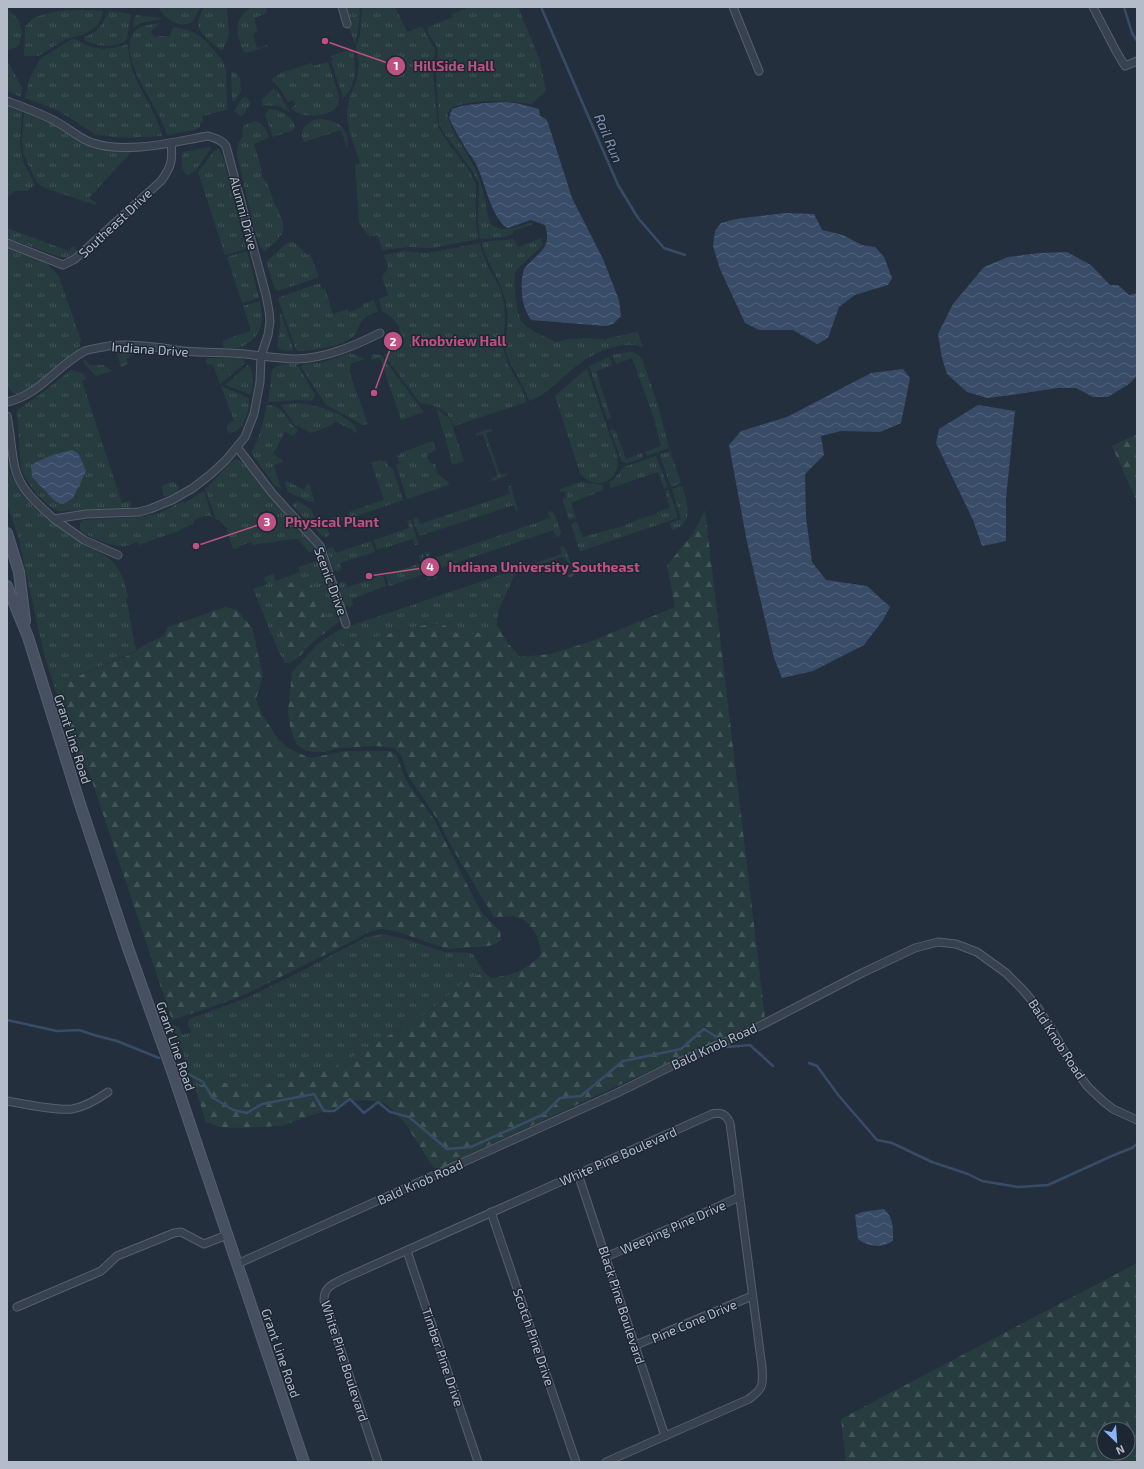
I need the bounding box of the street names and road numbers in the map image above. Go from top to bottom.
street label: Alumni Drive [227,175,261,251]
street label: Southeast Drive [75,185,155,261]
street label: Indiana Drive [111,338,189,360]
street label: Scenic Drive [311,545,351,617]
street label: Grant Line Road [51,692,95,786]
street label: Bald Knob Road [1025,996,1089,1082]
street label: Grant Line Road [153,999,199,1093]
street label: Bald Knob Road [669,1019,759,1073]
street label: White Pine Boulevard [557,1123,679,1189]
street label: Bald Knob Road [375,1156,465,1208]
street label: Weeping Pine Drive [618,1197,728,1257]
street label: Black Pine Boulevard [595,1244,649,1366]
street label: Scotch Pine Drive [510,1286,558,1388]
street label: Pine Cone Drive [649,1296,739,1346]
street label: White Pine Boulevard [318,1298,372,1424]
street label: Timber Pine Drive [419,1305,467,1409]
street label: Grant Line Road [258,1306,304,1400]

